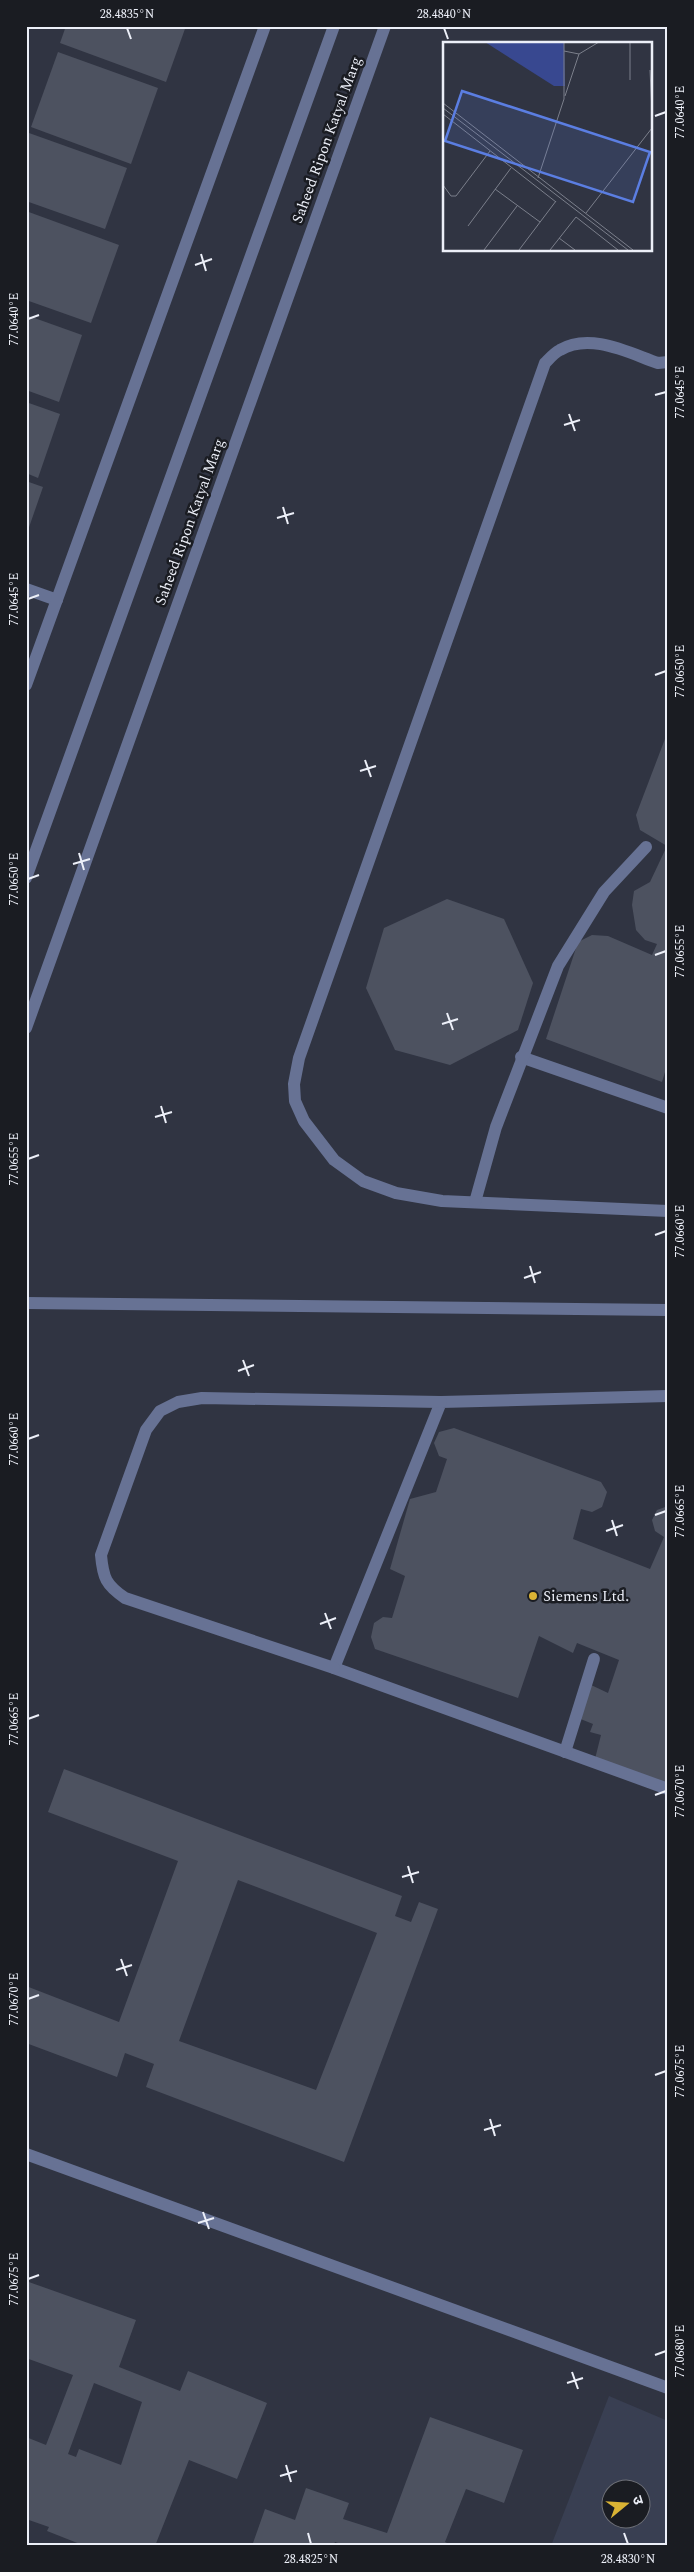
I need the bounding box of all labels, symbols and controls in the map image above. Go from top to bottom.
text: 28.4835°N [100,5,154,24]
text: 28.4840°N [417,5,471,24]
inset map [443,42,652,251]
street label: Saheed Ripon Katyal Marg [286,53,368,227]
text: 77.0640°E [671,86,690,138]
text: 77.0640°E [5,293,24,345]
text: 77.0645°E [671,366,690,418]
street label: Saheed Ripon Katyal Marg [149,435,231,609]
text: 77.0645°E [5,573,24,625]
text: 77.0650°E [671,645,690,697]
text: 77.0650°E [5,853,24,905]
text: 77.0655°E [671,925,690,977]
text: 77.0655°E [5,1133,24,1185]
text: 77.0660°E [671,1205,690,1257]
text: 77.0660°E [5,1413,24,1465]
text: 77.0665°E [671,1485,690,1537]
place label: Siemens Ltd. [543,1585,629,1608]
marker: Siemens Ltd. [527,1590,539,1602]
text: 77.0665°E [5,1693,24,1745]
text: 77.0670°E [671,1765,690,1817]
text: 77.0670°E [5,1973,24,2025]
text: 77.0675°E [671,2045,690,2097]
text: 77.0675°E [5,2253,24,2305]
text: 77.0680°E [671,2325,690,2377]
north arrow [602,2480,652,2530]
text: उ [627,2493,649,2508]
text: 28.4825°N [284,2550,338,2569]
text: 28.4830°N [601,2550,655,2569]

